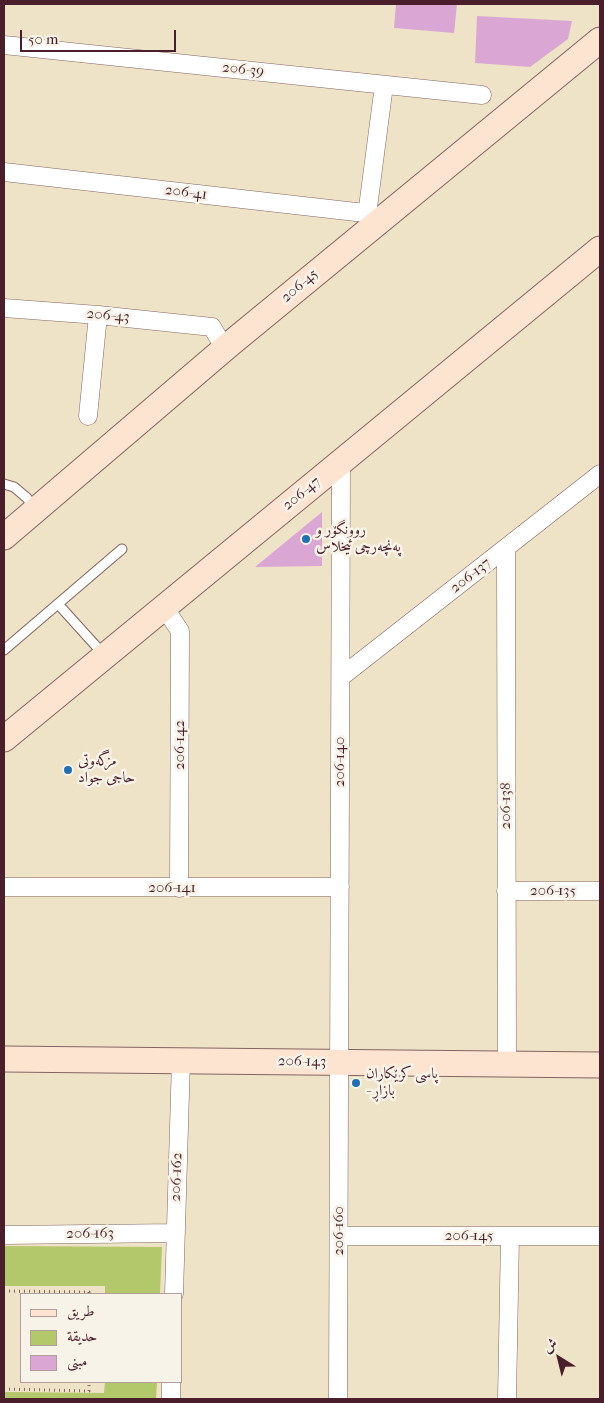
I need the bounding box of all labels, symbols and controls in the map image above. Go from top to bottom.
scale bar [22,20,179,52]
text: 50 m [28,30,58,48]
street label: 206-39 [221,59,265,81]
street label: 206-41 [164,181,208,205]
street label: 206-45 [278,265,322,307]
street label: 206-43 [86,305,130,327]
street label: 206-47 [279,473,325,515]
place label: روونگۆر و په‌نچه‌رچی ئیخلاس [316,521,401,556]
marker: روونگۆر و په‌نچه‌رچی ئیخلاس [300,533,312,545]
street label: 206-137 [447,555,495,597]
street label: 206-142 [171,720,189,770]
street label: 206-140 [331,737,349,787]
place label: مزگەوتی حاجی جواد [78,752,135,787]
marker: مزگەوتی حاجی جواد [62,764,74,776]
street label: 206-138 [497,782,515,830]
street label: 206-141 [148,879,196,897]
street label: 206-135 [530,882,576,900]
street label: 206-143 [278,1053,326,1071]
place label: پاسی کرێکاران - بازاڕ [366,1065,437,1100]
marker: پاسی کرێکاران - بازاڕ [350,1077,362,1089]
street label: 206-162 [167,1152,187,1202]
street label: 206-160 [330,1206,348,1256]
street label: 206-163 [66,1225,114,1243]
street label: 206-145 [445,1227,493,1245]
legend [20,1293,182,1383]
text: طريق [67,1302,94,1320]
text: حديقة [67,1327,97,1345]
north arrow [534,1333,584,1383]
text: ش [539,1335,560,1356]
text: مبنى [67,1352,87,1370]

